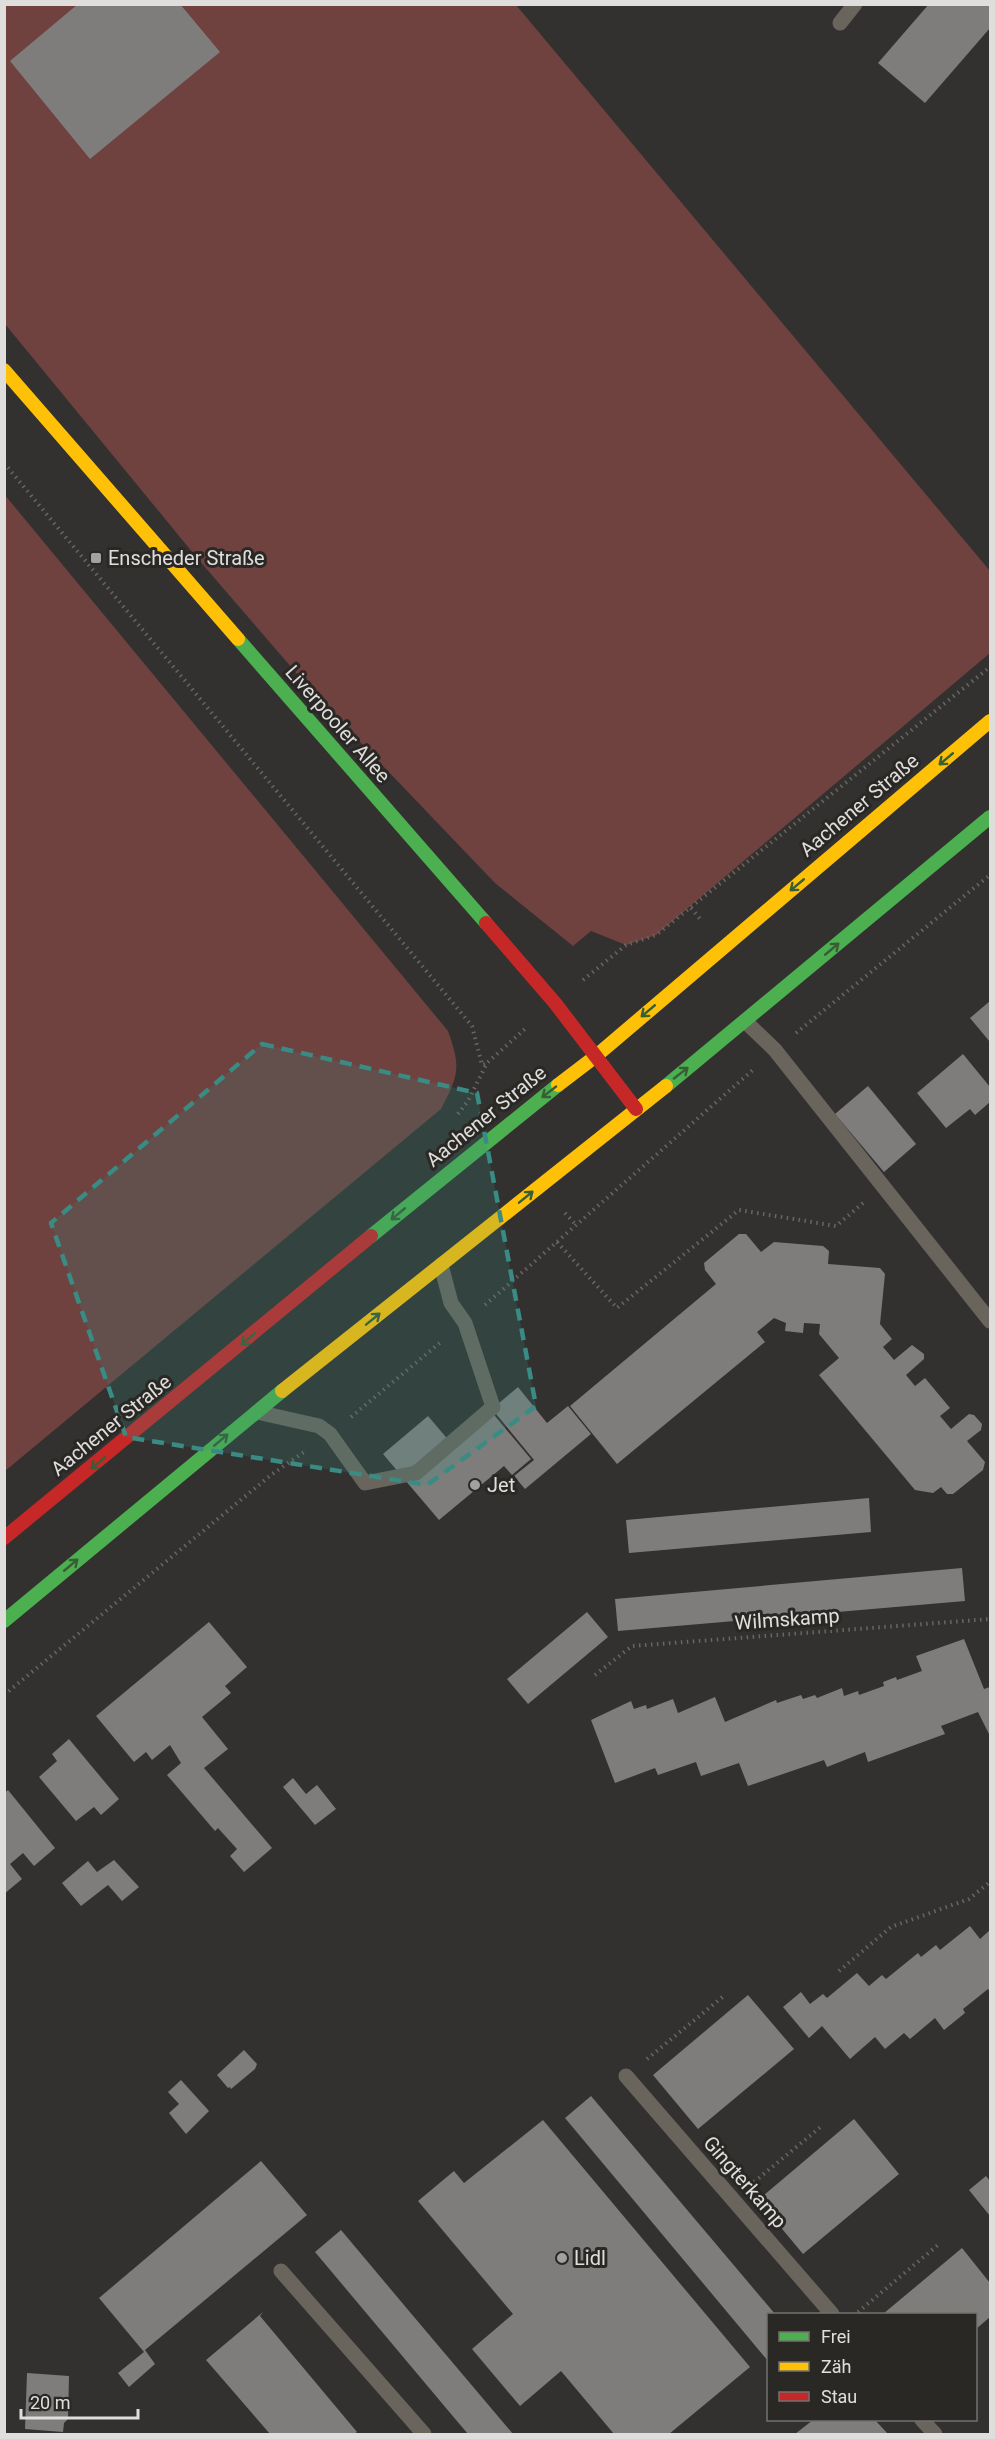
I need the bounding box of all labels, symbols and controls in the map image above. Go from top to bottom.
place label: Enscheder Straße [108,546,265,570]
marker: Enscheder Straße [89,551,103,565]
street label: Liverpooler Allee [280,660,396,788]
street label: Aachener Straße [795,748,923,862]
one-way arrow [939,752,954,766]
one-way arrow [790,878,805,892]
one-way arrow [824,943,840,956]
one-way arrow [641,1004,656,1018]
street label: Aachener Straße [421,1060,551,1172]
one-way arrow [673,1067,689,1080]
one-way arrow [542,1085,558,1098]
one-way arrow [518,1190,534,1203]
one-way arrow [390,1208,406,1221]
one-way arrow [365,1312,381,1325]
one-way arrow [241,1332,256,1346]
street label: Aachener Straße [46,1369,176,1481]
one-way arrow [213,1433,228,1447]
one-way arrow [90,1457,106,1470]
place label: Jet [487,1473,515,1497]
marker: Jet [468,1478,482,1492]
one-way arrow [63,1558,78,1572]
street label: Wilmskamp [734,1603,840,1635]
street label: Gingterkamp [698,2131,792,2233]
place label: Lidl [574,2246,606,2270]
marker: Lidl [555,2251,569,2265]
legend [767,2313,977,2421]
text: Frei [821,2326,851,2347]
text: Zäh [821,2356,852,2377]
scale bar [21,2382,138,2420]
text: Stau [821,2386,857,2407]
text: 20 m [30,2392,70,2413]

